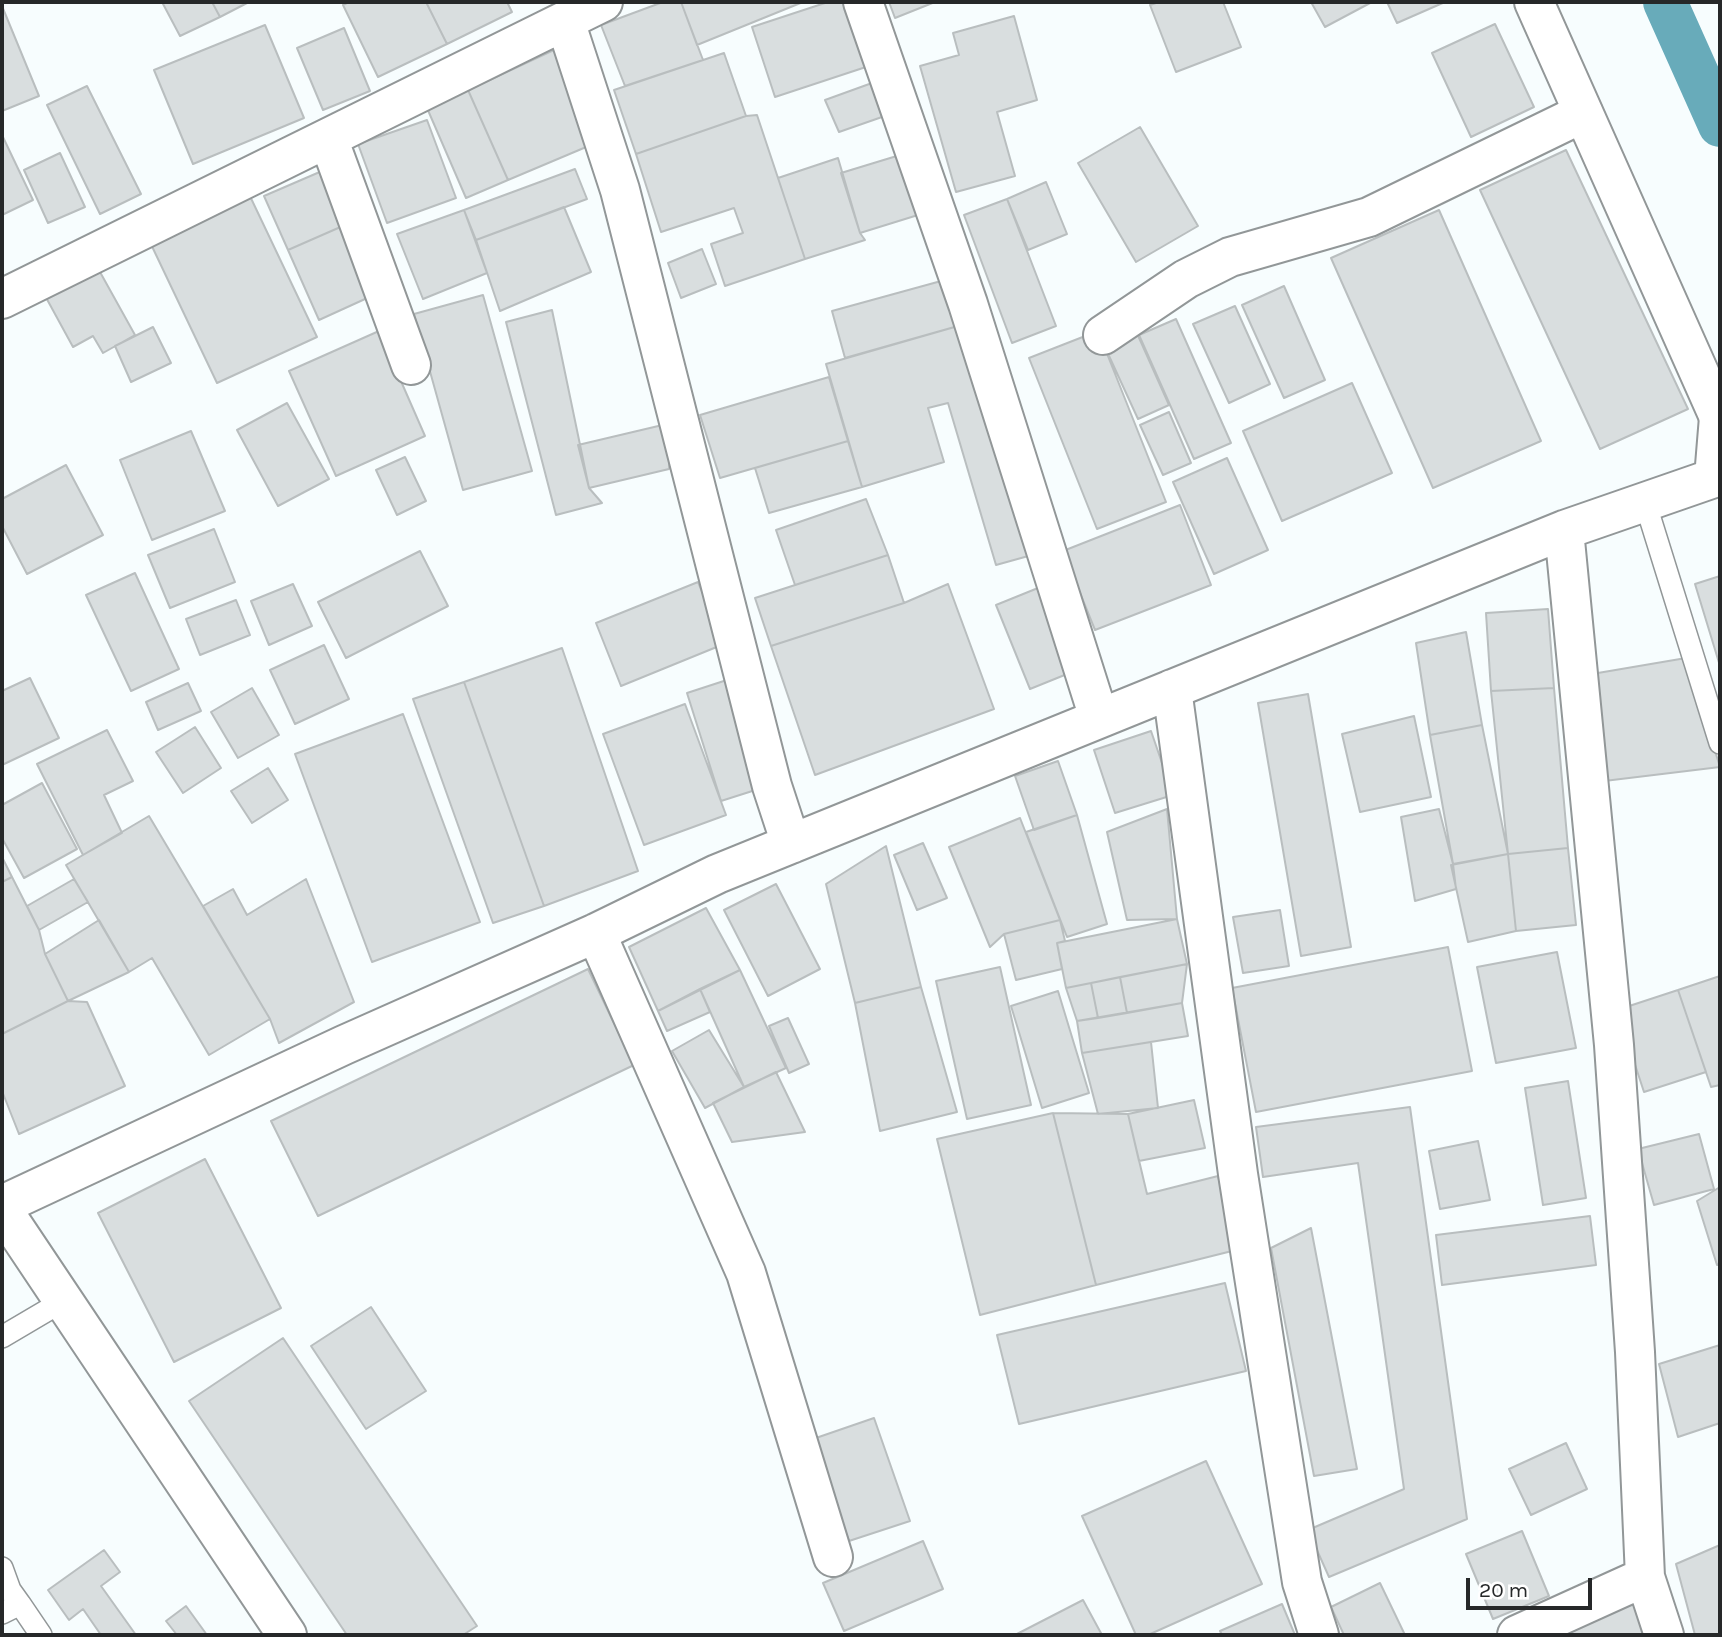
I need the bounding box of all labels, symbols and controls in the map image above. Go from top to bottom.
scale bar [1470,1564,1596,1608]
text: 20 m [1479,1578,1528,1602]

